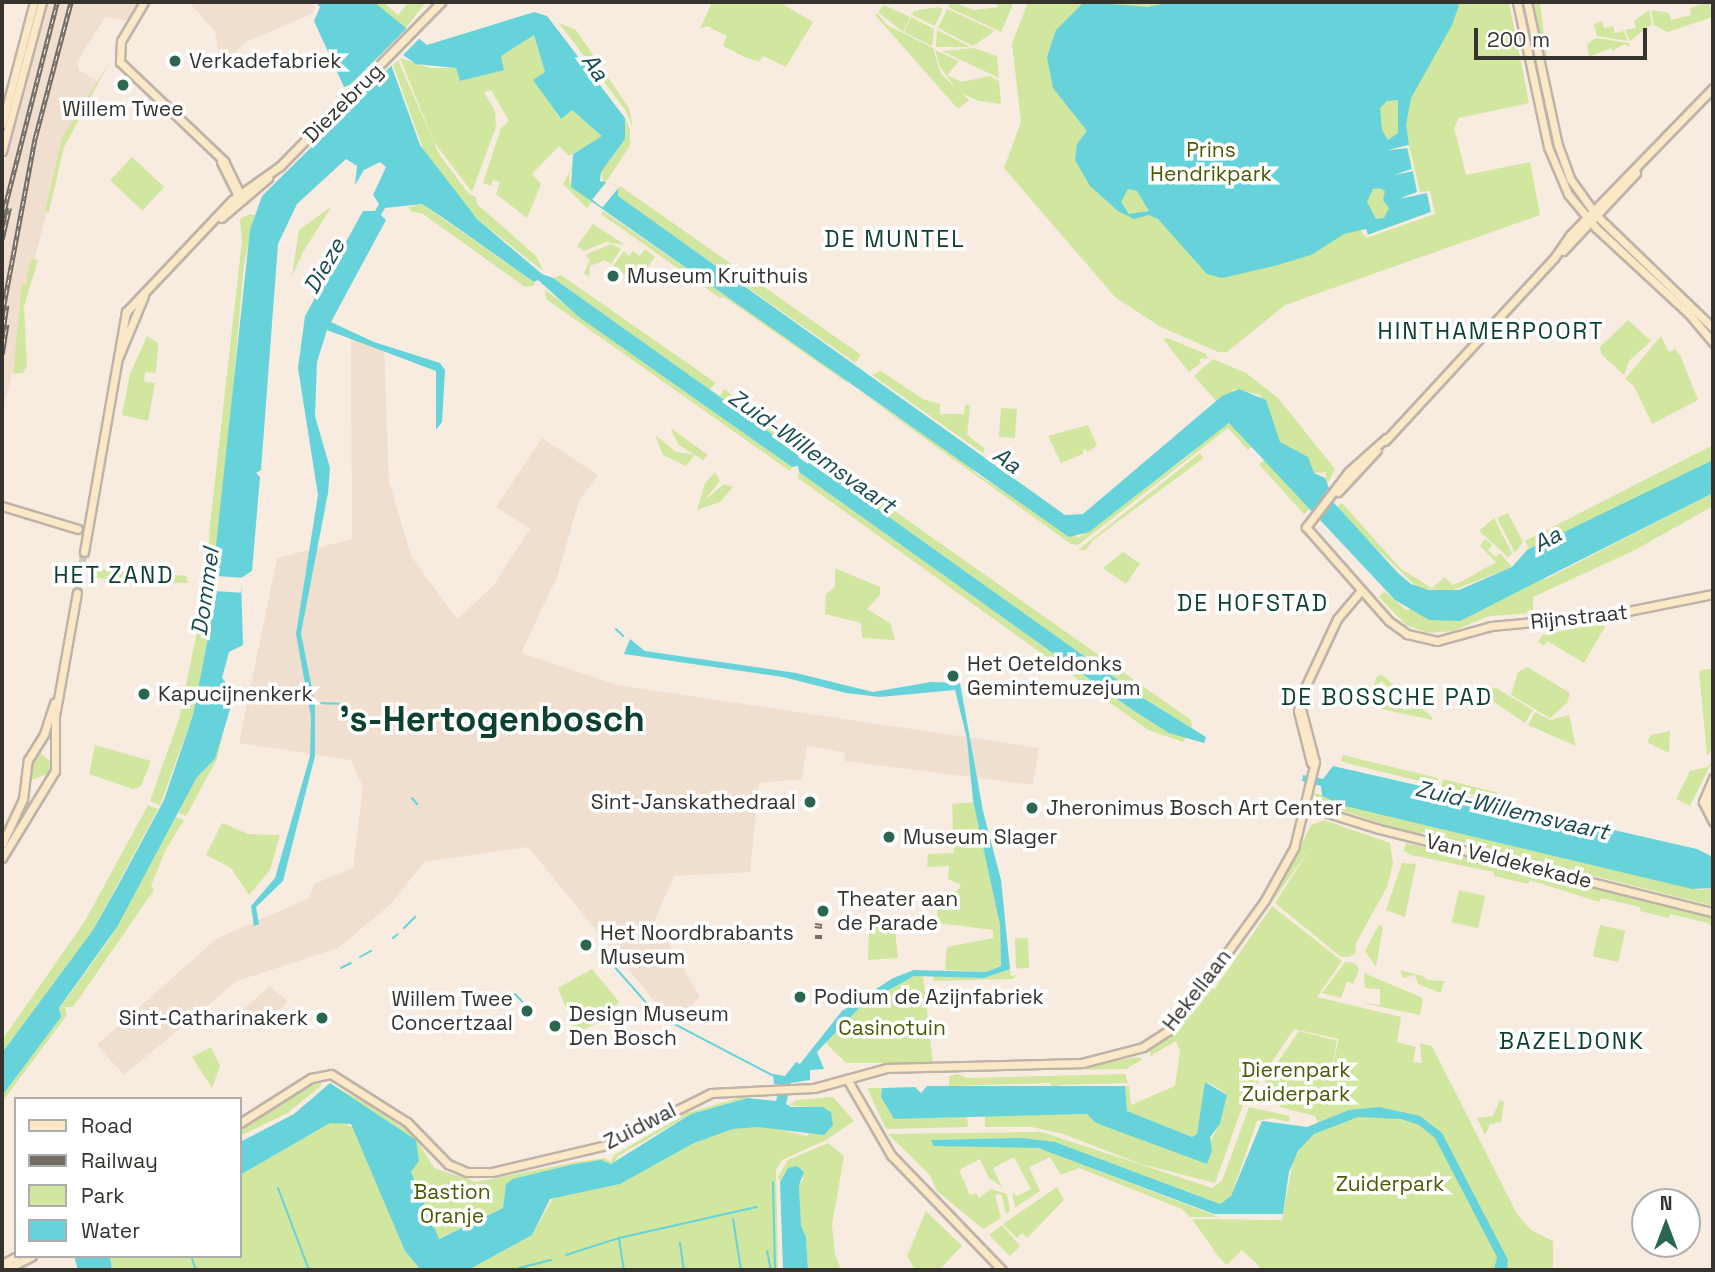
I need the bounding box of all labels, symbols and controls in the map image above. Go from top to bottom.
scale bar [1477,14,1650,58]
text: 200 m [1487,26,1550,53]
place label: Verkadefabriek [189,48,341,74]
water label: Aa [576,48,614,86]
marker: Verkadefabriek [167,53,183,69]
street label: Diezebrug [298,58,388,148]
marker: Willem Twee [115,77,131,93]
place label: Willem Twee [62,96,184,122]
park label: Prins Hendrikpark [1150,137,1272,187]
district label: DE MUNTEL [825,225,965,253]
water label: Dieze [297,233,351,299]
place label: Museum Kruithuis [627,263,808,289]
marker: Museum Kruithuis [605,268,621,284]
district label: HINTHAMERPOORT [1379,317,1603,345]
water label: Zuid-Willemsvaart [723,383,901,519]
water label: Aa [988,441,1026,479]
water label: Aa [1528,520,1566,558]
water label: Dommel [185,546,225,638]
district label: HET ZAND [54,561,174,589]
district label: DE HOFSTAD [1178,589,1328,617]
street label: Rijnstraat [1529,599,1629,635]
place label: Het Oeteldonks Gemintemuzejum [967,651,1141,701]
marker: Het Oeteldonks Gemintemuzejum [945,668,961,684]
place label: Kapucijnenkerk [158,681,313,707]
district label: DE BOSSCHE PAD [1283,683,1491,711]
marker: Kapucijnenkerk [136,686,152,702]
district label: 's-Hertogenbosch [339,698,645,740]
water label: Zuid-Willemsvaart [1413,774,1611,846]
place label: Sint-Janskathedraal [591,789,796,815]
marker: Sint-Janskathedraal [802,794,818,810]
place label: Jheronimus Bosch Art Center [1046,795,1343,821]
marker: Jheronimus Bosch Art Center [1024,800,1040,816]
place label: Museum Slager [903,824,1057,850]
street label: Van Veldekekade [1423,828,1595,894]
marker: Museum Slager [881,829,897,845]
place label: Theater aan de Parade [837,886,958,936]
marker: Theater aan de Parade [815,903,831,919]
place label: Het Noordbrabants Museum [600,920,794,970]
marker: Het Noordbrabants Museum [578,937,594,953]
street label: Hekellaan [1157,944,1237,1036]
place label: Podium de Azijnfabriek [814,984,1044,1010]
place label: Willem Twee Concertzaal [391,986,513,1036]
marker: Podium de Azijnfabriek [792,989,808,1005]
place label: Design Museum Den Bosch [569,1001,729,1051]
marker: Willem Twee Concertzaal [519,1003,535,1019]
place label: Sint-Catharinakerk [119,1005,308,1031]
marker: Sint-Catharinakerk [314,1010,330,1026]
park label: Casinotuin [838,1015,946,1041]
marker: Design Museum Den Bosch [547,1018,563,1034]
district label: BAZELDONK [1500,1027,1644,1055]
park label: Dierenpark Zuiderpark [1241,1057,1351,1107]
legend [14,1097,242,1258]
street label: Zuidwal [600,1097,680,1155]
text: Road [81,1112,133,1139]
text: Railway [81,1147,158,1174]
park label: Zuiderpark [1336,1171,1444,1197]
park label: Bastion Oranje [413,1179,491,1229]
text: Park [81,1182,125,1209]
north arrow [1631,1188,1701,1258]
text: N [1660,1191,1672,1216]
text: Water [81,1217,140,1244]

